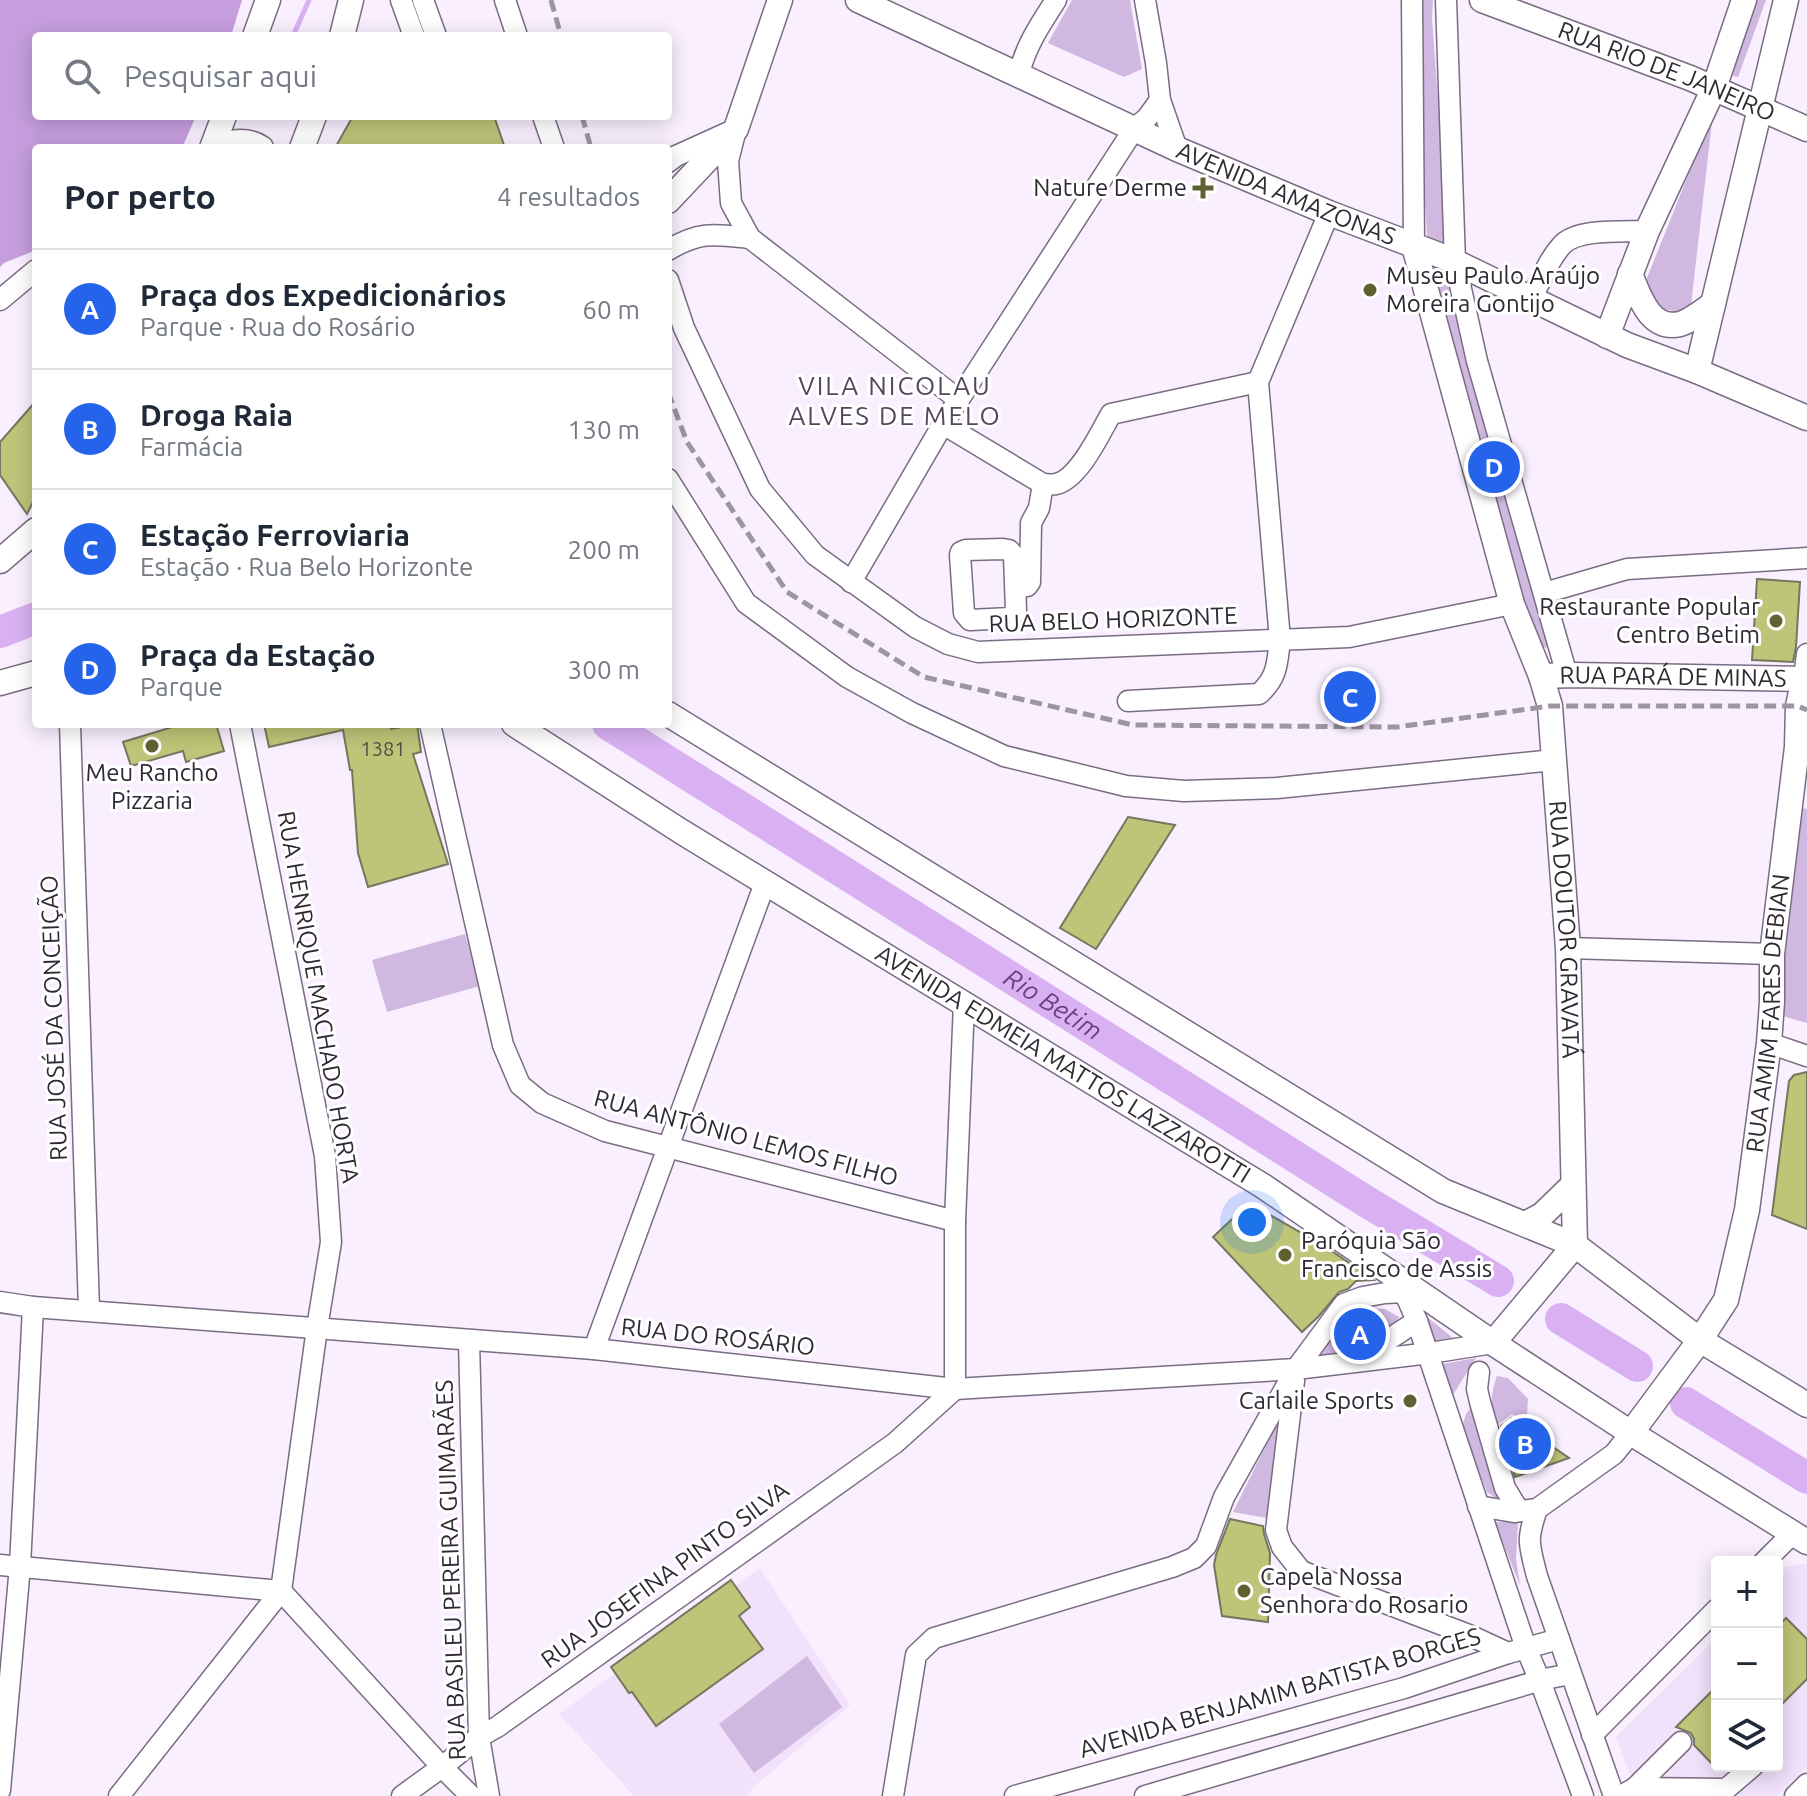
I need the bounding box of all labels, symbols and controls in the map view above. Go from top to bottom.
street label: RUA RIO DE JANEIRO [1555,16,1779,126]
search box [32,32,672,120]
icon: search [60,54,104,98]
text: Pesquisar aqui [124,59,317,93]
street label: AVENIDA AMAZONAS [1173,136,1399,250]
place label: Nature Derme [1033,174,1187,201]
text: Por perto [64,177,216,215]
marker: Nature Derme [1194,179,1212,197]
text: 4 resultados [497,182,640,211]
place label: Museu Paulo Araújo Moreira Gontijo [1386,262,1600,317]
text: Praça dos Expedicionários [140,278,506,312]
marker: Museu Paulo Araújo Moreira Gontijo [1361,281,1379,299]
text: A [81,295,99,324]
text: 60 m [582,295,640,324]
text: Parque · Rua do Rosário [140,312,415,341]
district label: VILA NICOLAU ALVES DE MELO [788,371,1002,430]
text: Droga Raia [140,398,293,432]
text: B [81,415,99,444]
text: 130 m [568,415,640,444]
text: Farmácia [140,432,243,461]
pin: D [1468,437,1520,497]
text: Estação Ferroviaria [140,518,410,552]
text: C [82,535,98,564]
text: 200 m [568,535,640,564]
text: Estação · Rua Belo Horizonte [140,552,473,581]
place label: Restaurante Popular Centro Betim [1539,593,1760,648]
street label: RUA BELO HORIZONTE [988,602,1238,637]
marker: Restaurante Popular Centro Betim [1767,612,1785,630]
text: Praça da Estação [140,638,376,672]
text: D [81,655,99,684]
text: 300 m [568,655,640,684]
street label: RUA PARÁ DE MINAS [1559,661,1787,692]
pin: C [1324,667,1376,727]
text: Parque [140,672,223,701]
marker: Meu Rancho Pizzaria [143,737,161,755]
house number: 1381 [360,737,406,760]
place label: Meu Rancho Pizzaria [85,759,219,814]
street label: RUA DOUTOR GRAVATÁ [1544,799,1586,1059]
street label: RUA HENRIQUE MACHADO HORTA [272,809,365,1185]
street label: RUA AMIM FARES DEBIAN [1741,872,1795,1154]
street label: RUA JOSÉ DA CONCEIÇÃO [34,875,72,1161]
street label: AVENIDA EDMEIA MATTOS LAZZAROTTI [871,939,1256,1188]
water label: Rio Betim [999,962,1108,1045]
street label: RUA ANTÔNIO LEMOS FILHO [591,1083,901,1191]
your location [1232,1202,1272,1242]
place label: Paróquia São Francisco de Assis [1301,1227,1492,1282]
marker: Paróquia São Francisco de Assis [1276,1246,1294,1264]
pin: A [1334,1304,1386,1364]
street label: RUA DO ROSÁRIO [620,1312,817,1360]
street label: RUA BASILEU PEREIRA GUIMARÃES [430,1379,471,1761]
place label: Carlaile Sports [1239,1387,1394,1414]
marker: Carlaile Sports [1401,1392,1419,1410]
pin: B [1499,1414,1551,1474]
street label: RUA JOSEFINA PINTO SILVA [536,1476,794,1673]
map controls [1711,1556,1783,1772]
button: + [1711,1556,1783,1628]
place label: Capela Nossa Senhora do Rosario [1260,1563,1468,1618]
marker: Capela Nossa Senhora do Rosario [1235,1582,1253,1600]
street label: AVENIDA BENJAMIM BATISTA BORGES [1076,1622,1483,1763]
button: − [1711,1628,1783,1700]
button: layers [1711,1700,1783,1772]

